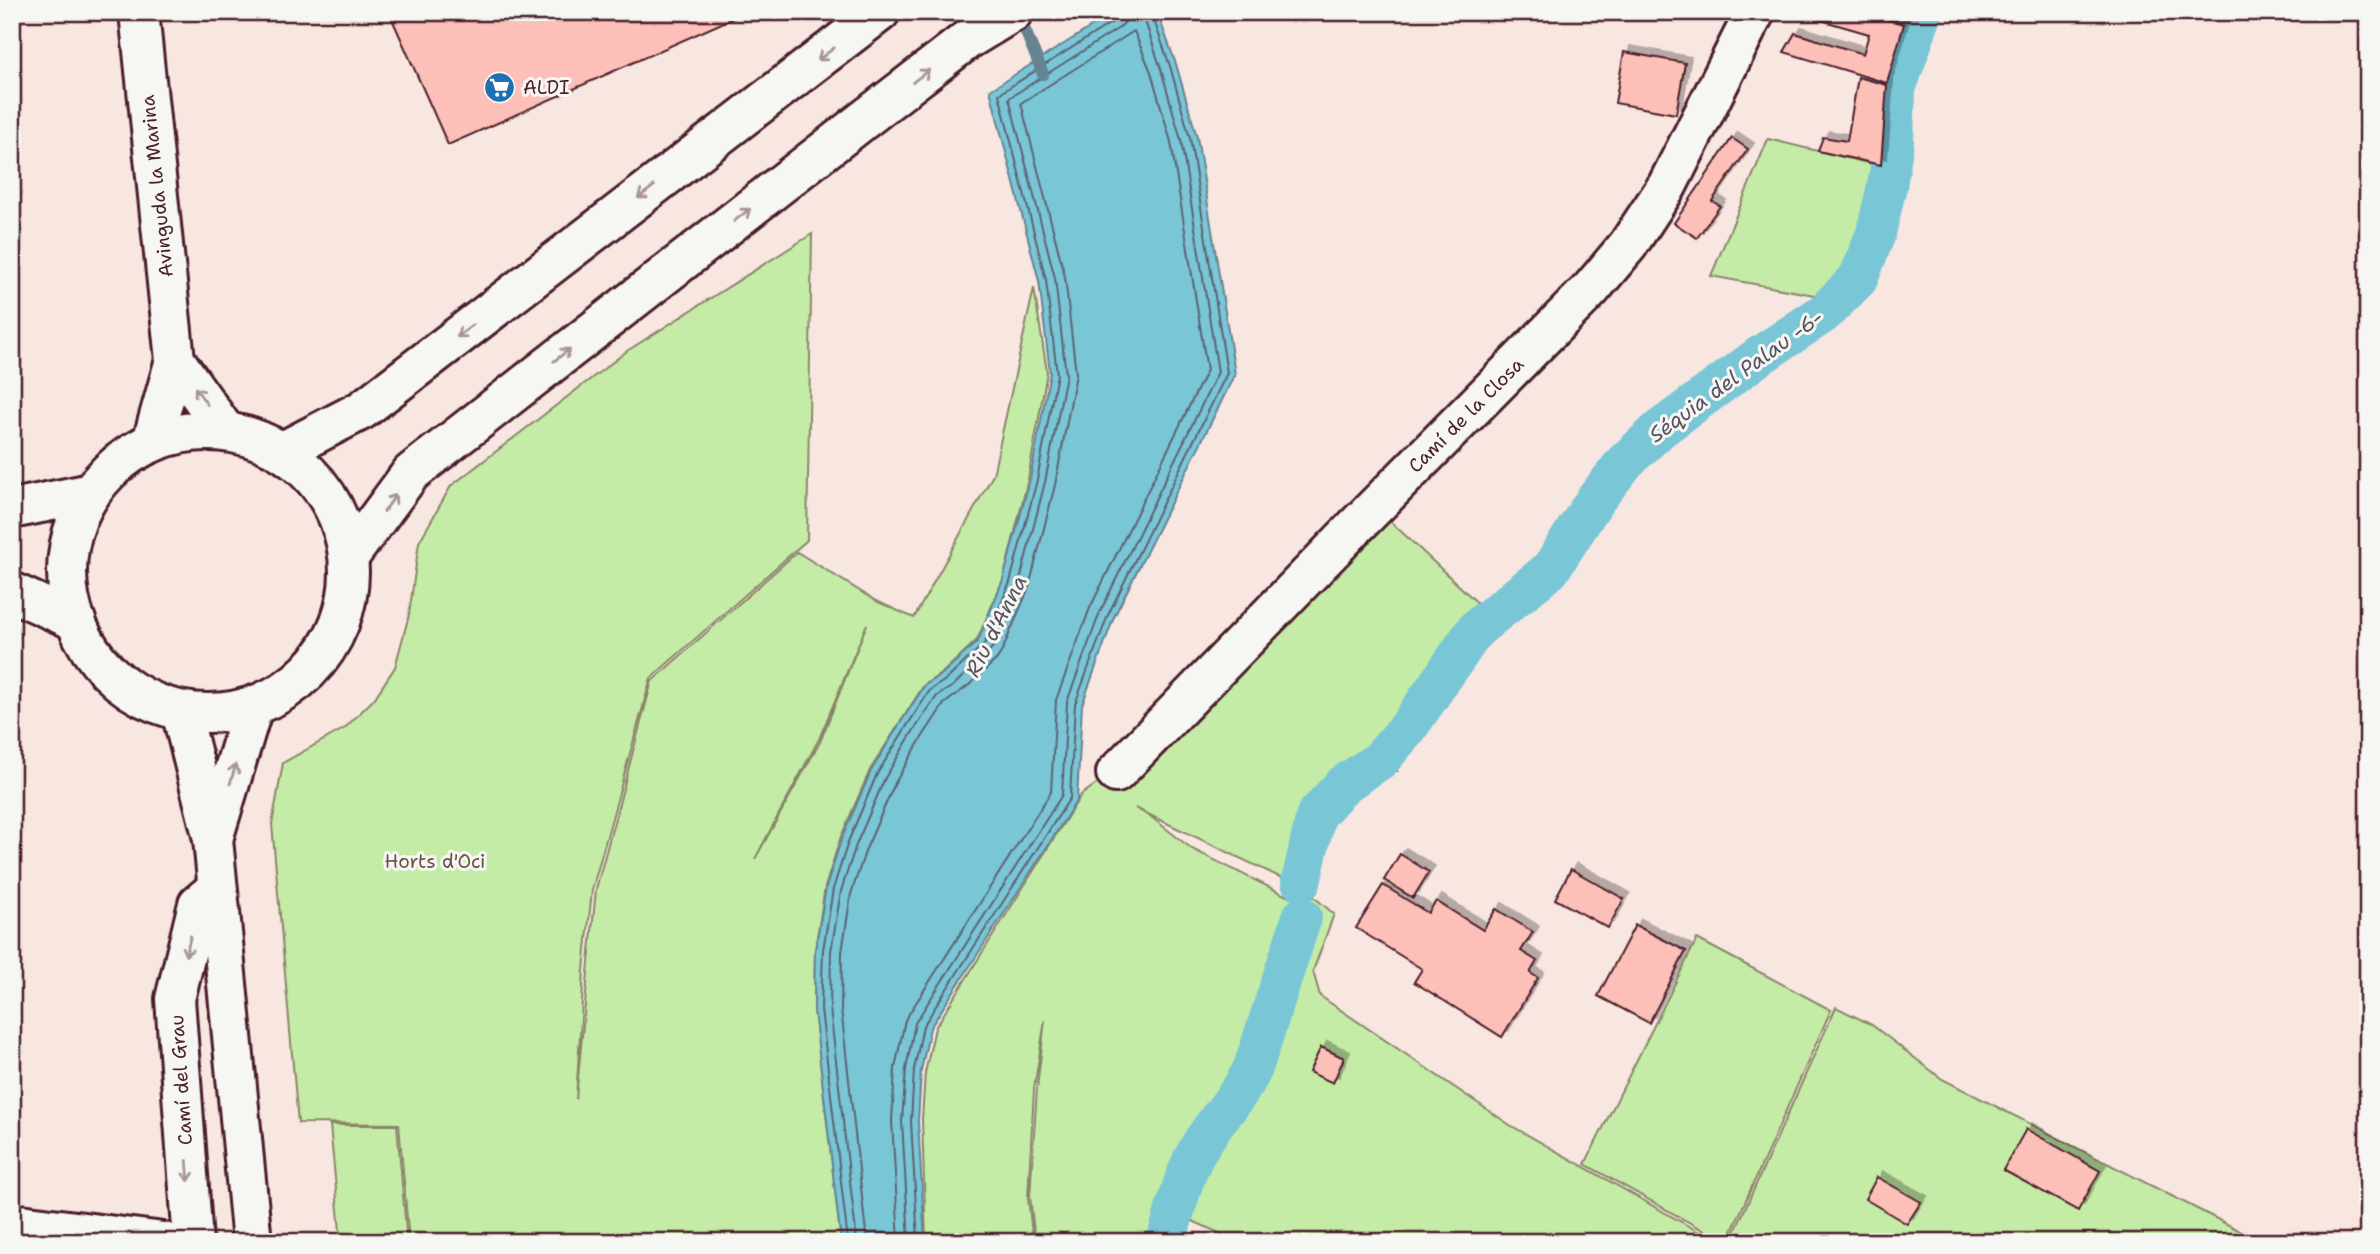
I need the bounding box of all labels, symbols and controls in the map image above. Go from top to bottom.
one-way arrow [817,46,836,61]
one-way arrow [911,68,930,83]
supermarket icon: ALDI [483,70,517,104]
place label: ALDI [523,75,570,100]
street label: Avinguda la Marina [135,93,179,279]
one-way arrow [637,185,655,200]
one-way arrow [732,208,750,223]
water label: Séquia del Palau -6- [1643,303,1829,449]
one-way arrow [456,323,475,338]
one-way arrow [552,348,571,363]
street label: Camí de la Closa [1403,352,1529,478]
one-way arrow [193,387,208,406]
one-way arrow [383,494,397,513]
water label: Riu d'Anna [958,570,1034,682]
one-way arrow [227,763,240,785]
park label: Horts d'Oci [384,849,486,874]
one-way arrow [181,934,194,957]
street label: Camí del Grau [164,1014,198,1146]
one-way arrow [182,1159,195,1182]

